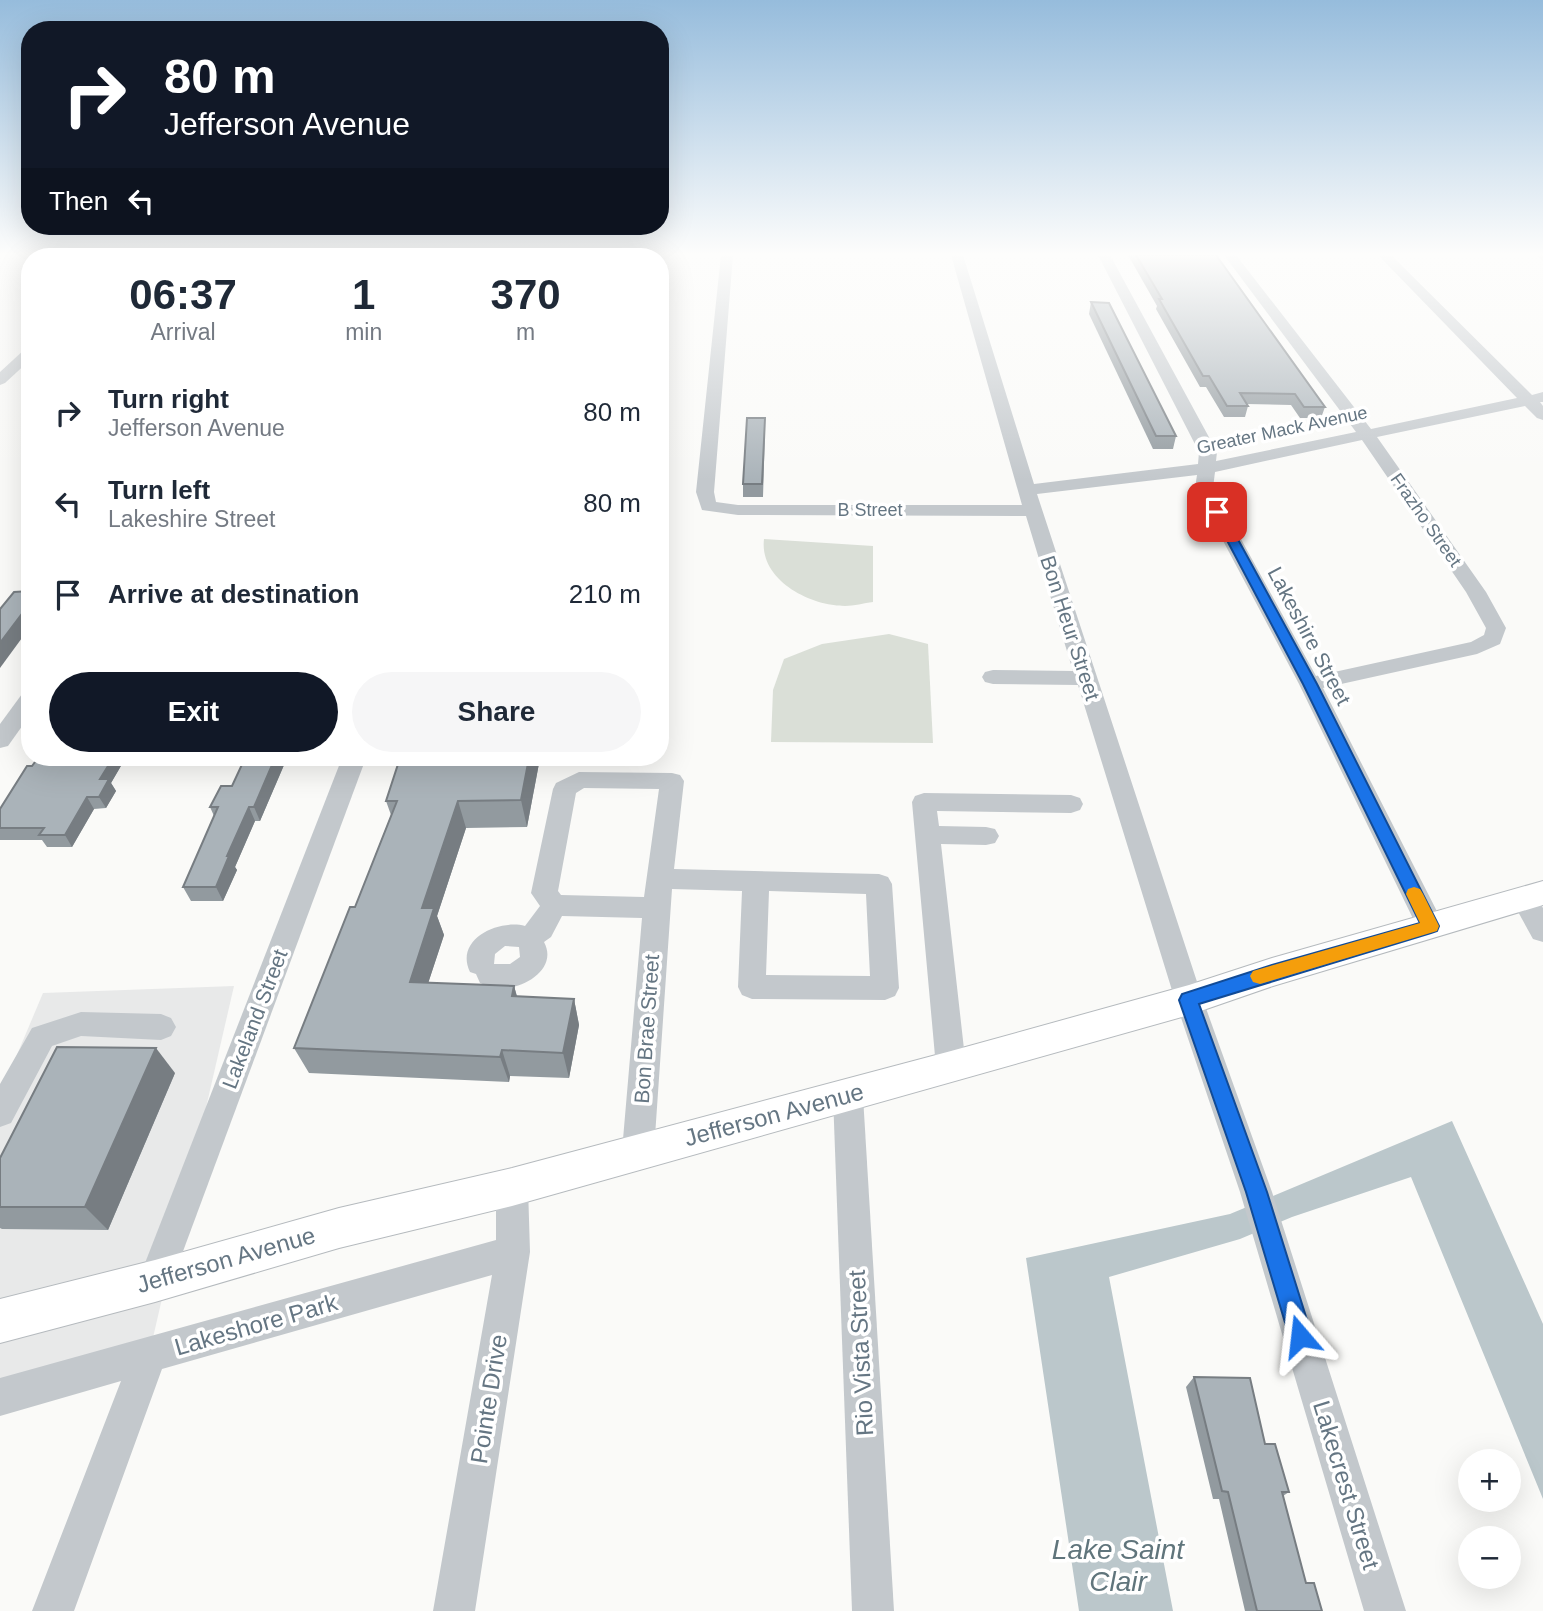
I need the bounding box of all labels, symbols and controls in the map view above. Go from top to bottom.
icon: right [49,49,140,140]
text: 80 m [164,49,276,103]
text: Jefferson Avenue [164,106,410,142]
icon: left [122,182,160,220]
text: Then [49,186,108,216]
text: 06:37 [129,271,237,318]
text: 1 [352,271,375,318]
text: 370 [491,271,561,318]
text: Arrival [150,319,216,345]
text: min [345,319,382,345]
text: m [516,319,535,345]
text: Turn right [108,384,229,414]
icon: right [49,394,87,432]
text: 80 m [583,397,641,427]
street label: Greater Mack Avenue [1195,402,1369,458]
text: Jefferson Avenue [108,415,285,441]
street label: Frazho Street [1387,470,1465,570]
text: Turn left [108,475,210,505]
pin [1187,482,1247,542]
icon: left [49,485,87,523]
text: 80 m [583,488,641,518]
icon: arrive [1198,493,1236,531]
street label: B Street [837,500,903,520]
text: Lakeshire Street [108,506,275,532]
street label: Bon Heur Street [1036,553,1105,703]
street label: Lakeshire Street [1263,563,1356,709]
icon: arrive [49,576,87,614]
text: Arrive at destination [108,579,359,609]
text: 210 m [569,579,641,609]
button: Exit [49,672,338,752]
button: Share [352,672,641,752]
street label: Lakeland Street [217,946,292,1092]
street label: Bon Brae Street [630,953,663,1104]
street label: Jefferson Avenue [681,1078,867,1151]
street label: Jefferson Avenue [133,1221,318,1298]
street label: Rio Vista Street [843,1269,878,1437]
street label: Lakeshore Park [171,1288,341,1361]
position arrow [1263,1299,1337,1373]
street label: Pointe Drive [465,1332,512,1466]
street label: Lakecrest Street [1308,1397,1385,1573]
map controls [1458,1449,1521,1589]
button: + [1458,1449,1521,1512]
button: − [1458,1526,1521,1589]
water label: Lake Saint Clair [1052,1534,1185,1597]

